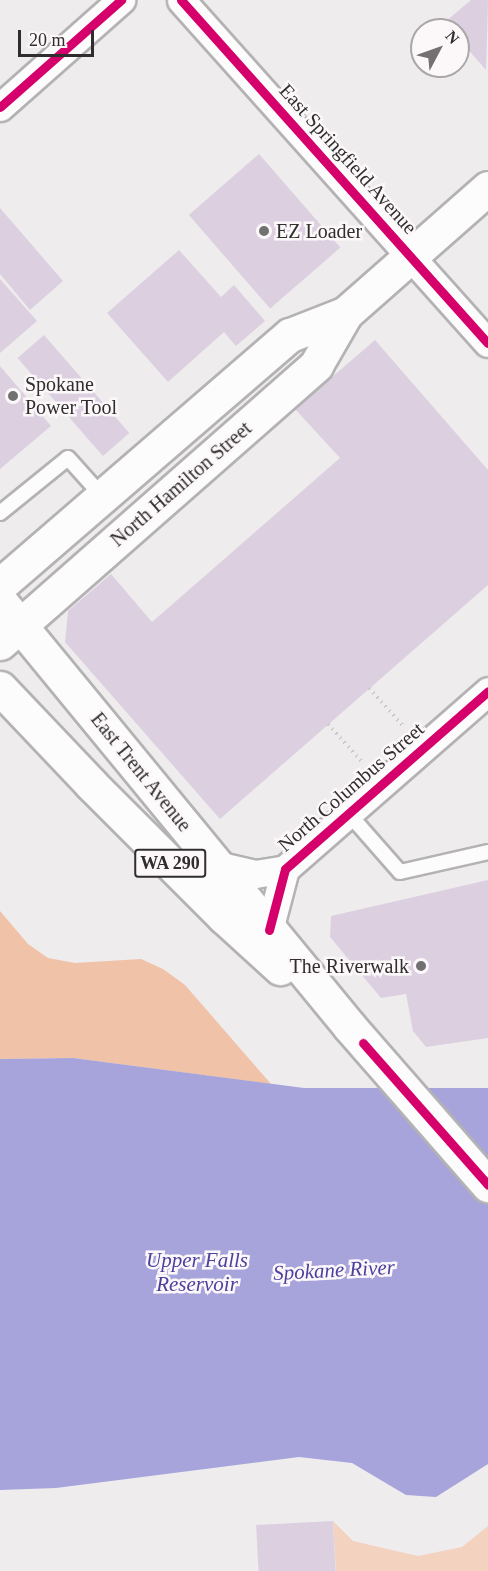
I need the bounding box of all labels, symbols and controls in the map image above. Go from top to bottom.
scale bar [21,18,98,56]
north arrow [410,18,470,78]
text: N [442,27,463,47]
text: 20 m [29,30,66,50]
street label: East Springfield Avenue [274,78,422,240]
place label: EZ Loader [276,219,362,243]
marker: EZ Loader [257,224,271,238]
place label: Spokane Power Tool [25,372,117,419]
marker: Spokane Power Tool [6,389,20,403]
street label: North Hamilton Street [106,416,256,552]
street label: East Trent Avenue [85,707,197,837]
street label: North Columbus Street [273,717,429,857]
road number: WA 290 [132,848,207,878]
place label: The Riverwalk [290,954,409,978]
marker: The Riverwalk [414,959,428,973]
water label: Upper Falls Reservoir [146,1247,248,1297]
water label: Spokane River [272,1254,396,1286]

